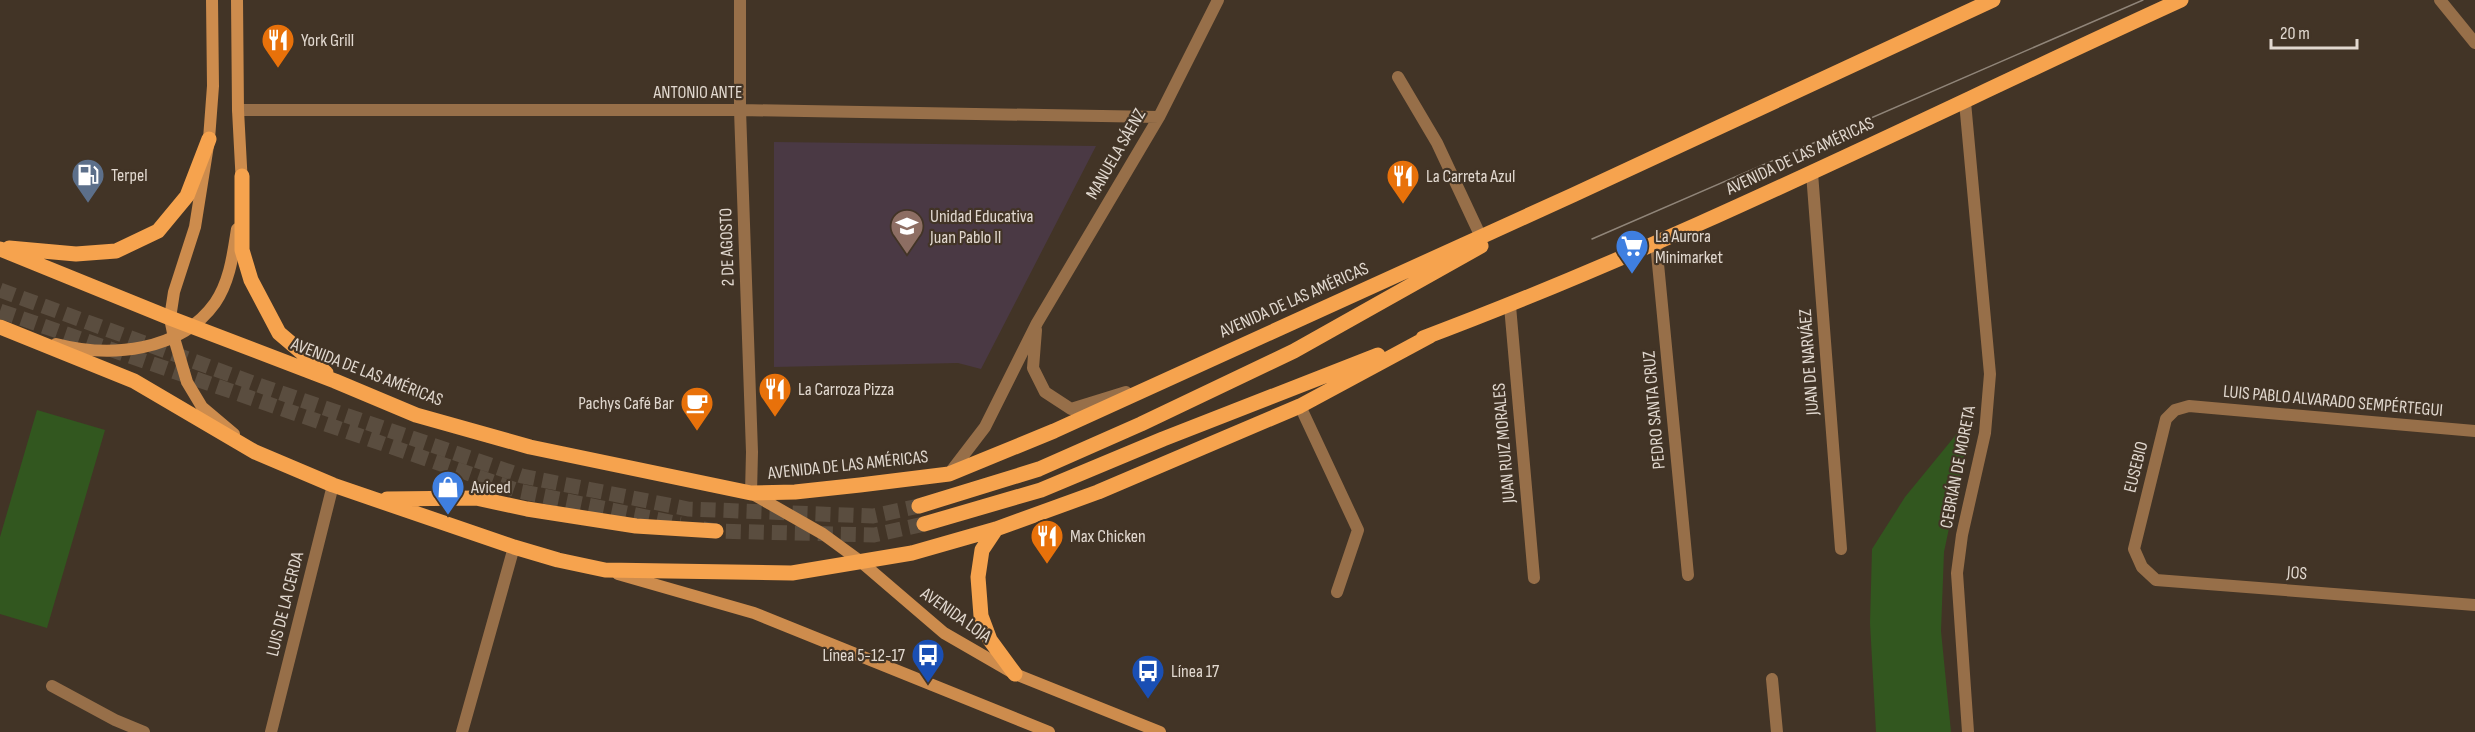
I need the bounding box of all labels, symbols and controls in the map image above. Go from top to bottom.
scale bar [2271,12,2356,50]
restaurant icon: York Grill [260,22,296,69]
text: 20 m [2280,23,2310,44]
place label: York Grill [301,30,354,51]
street label: ANTONIO ANTE [653,82,742,103]
street label: MANUELA SÁENZ [1082,105,1151,203]
street label: AVENIDA DE LAS AMÉRICAS [1722,112,1878,200]
fuel station icon: Terpel [70,157,106,204]
restaurant icon: La Carreta Azul [1385,158,1421,205]
place label: Terpel [111,165,148,186]
place label: La Carreta Azul [1426,166,1515,187]
place label: Unidad Educativa Juan Pablo II [929,206,1034,248]
street label: 2 DE AGOSTO [715,208,739,286]
school or university icon: Unidad Educativa Juan Pablo II [889,208,925,255]
place label: La Aurora Minimarket [1655,226,1724,268]
supermarket icon: La Aurora Minimarket [1614,228,1650,275]
street label: AVENIDA DE LAS AMÉRICAS [1215,258,1372,343]
street label: JUAN DE NARVÁEZ [1795,308,1823,417]
street label: AVENIDA DE LAS AMÉRICAS [287,333,446,411]
street label: PEDRO SANTA CRUZ [1638,349,1670,470]
restaurant icon: La Carroza Pizza [757,371,793,418]
place label: La Carroza Pizza [798,379,894,400]
street label: LUIS PABLO ALVARADO SEMPÉRTEGUI [2222,381,2444,421]
street label: JUAN RUIZ MORALES [1488,382,1520,505]
cafe icon: Pachys Café Bar [679,385,715,432]
place label: Pachys Café Bar [578,393,674,414]
street label: CEBRIÁN DE MORETA [1936,404,1980,530]
street label: EUSEBIO [2120,439,2152,495]
street label: AVENIDA DE LAS AMÉRICAS [766,446,929,484]
shop icon: Aviced [430,469,466,516]
place label: Aviced [470,477,511,498]
restaurant icon: Max Chicken [1029,518,1065,565]
place label: Max Chicken [1070,526,1146,547]
street label: LUIS DE LA CERDA [262,549,308,658]
street label: JOS [2285,562,2308,584]
street label: AVENIDA LOJA [916,583,996,647]
bus stop icon: Línea 5-12-17 [910,637,946,684]
place label: Línea 5-12-17 [822,645,906,666]
bus stop icon: Línea 17 [1130,653,1166,700]
place label: Línea 17 [1171,661,1220,682]

